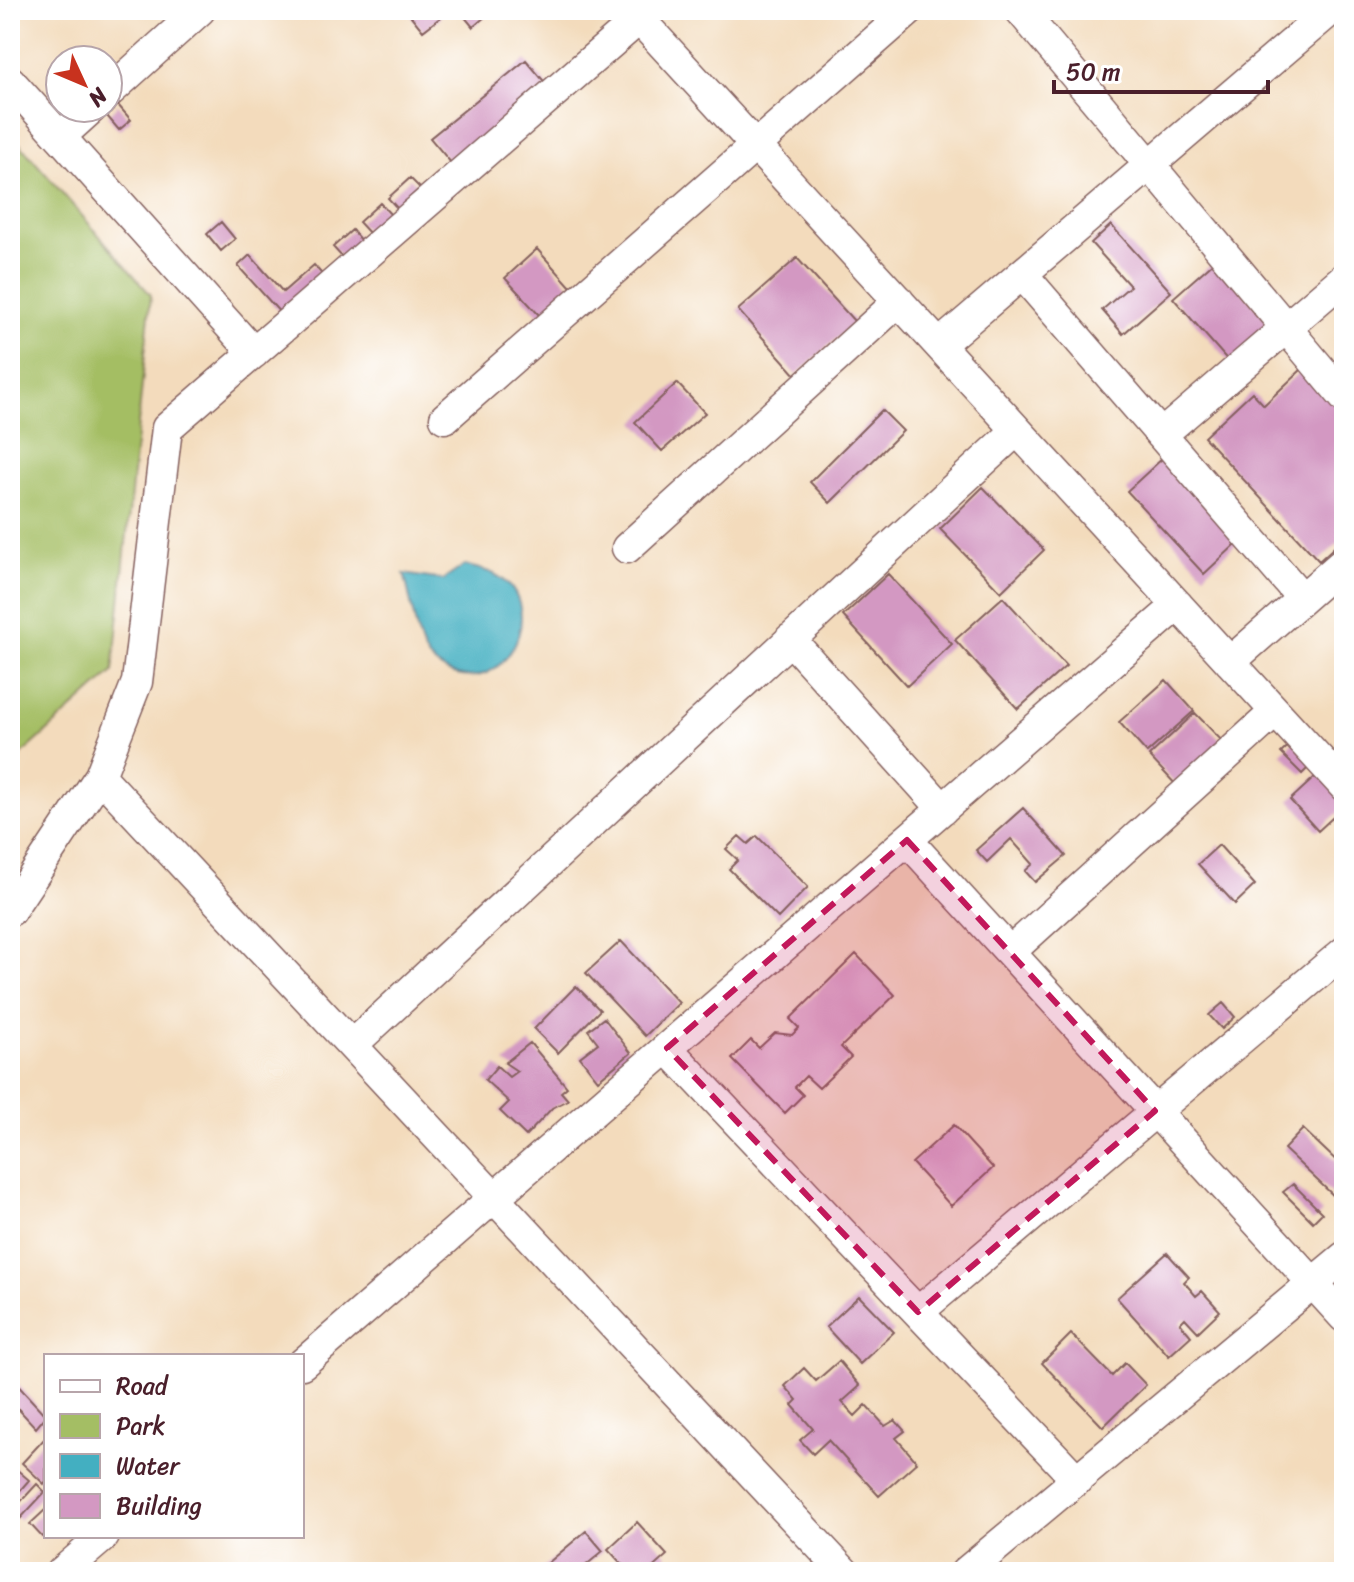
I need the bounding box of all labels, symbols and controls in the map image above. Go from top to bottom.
north arrow [44,44,124,124]
scale bar [1054,44,1268,94]
text: 50 m [1066,51,1121,93]
text: N [78,78,118,117]
legend [44,1354,304,1538]
text: Road [116,1365,170,1407]
text: Park [116,1405,165,1447]
text: Water [116,1445,181,1487]
text: Building [116,1485,202,1527]

